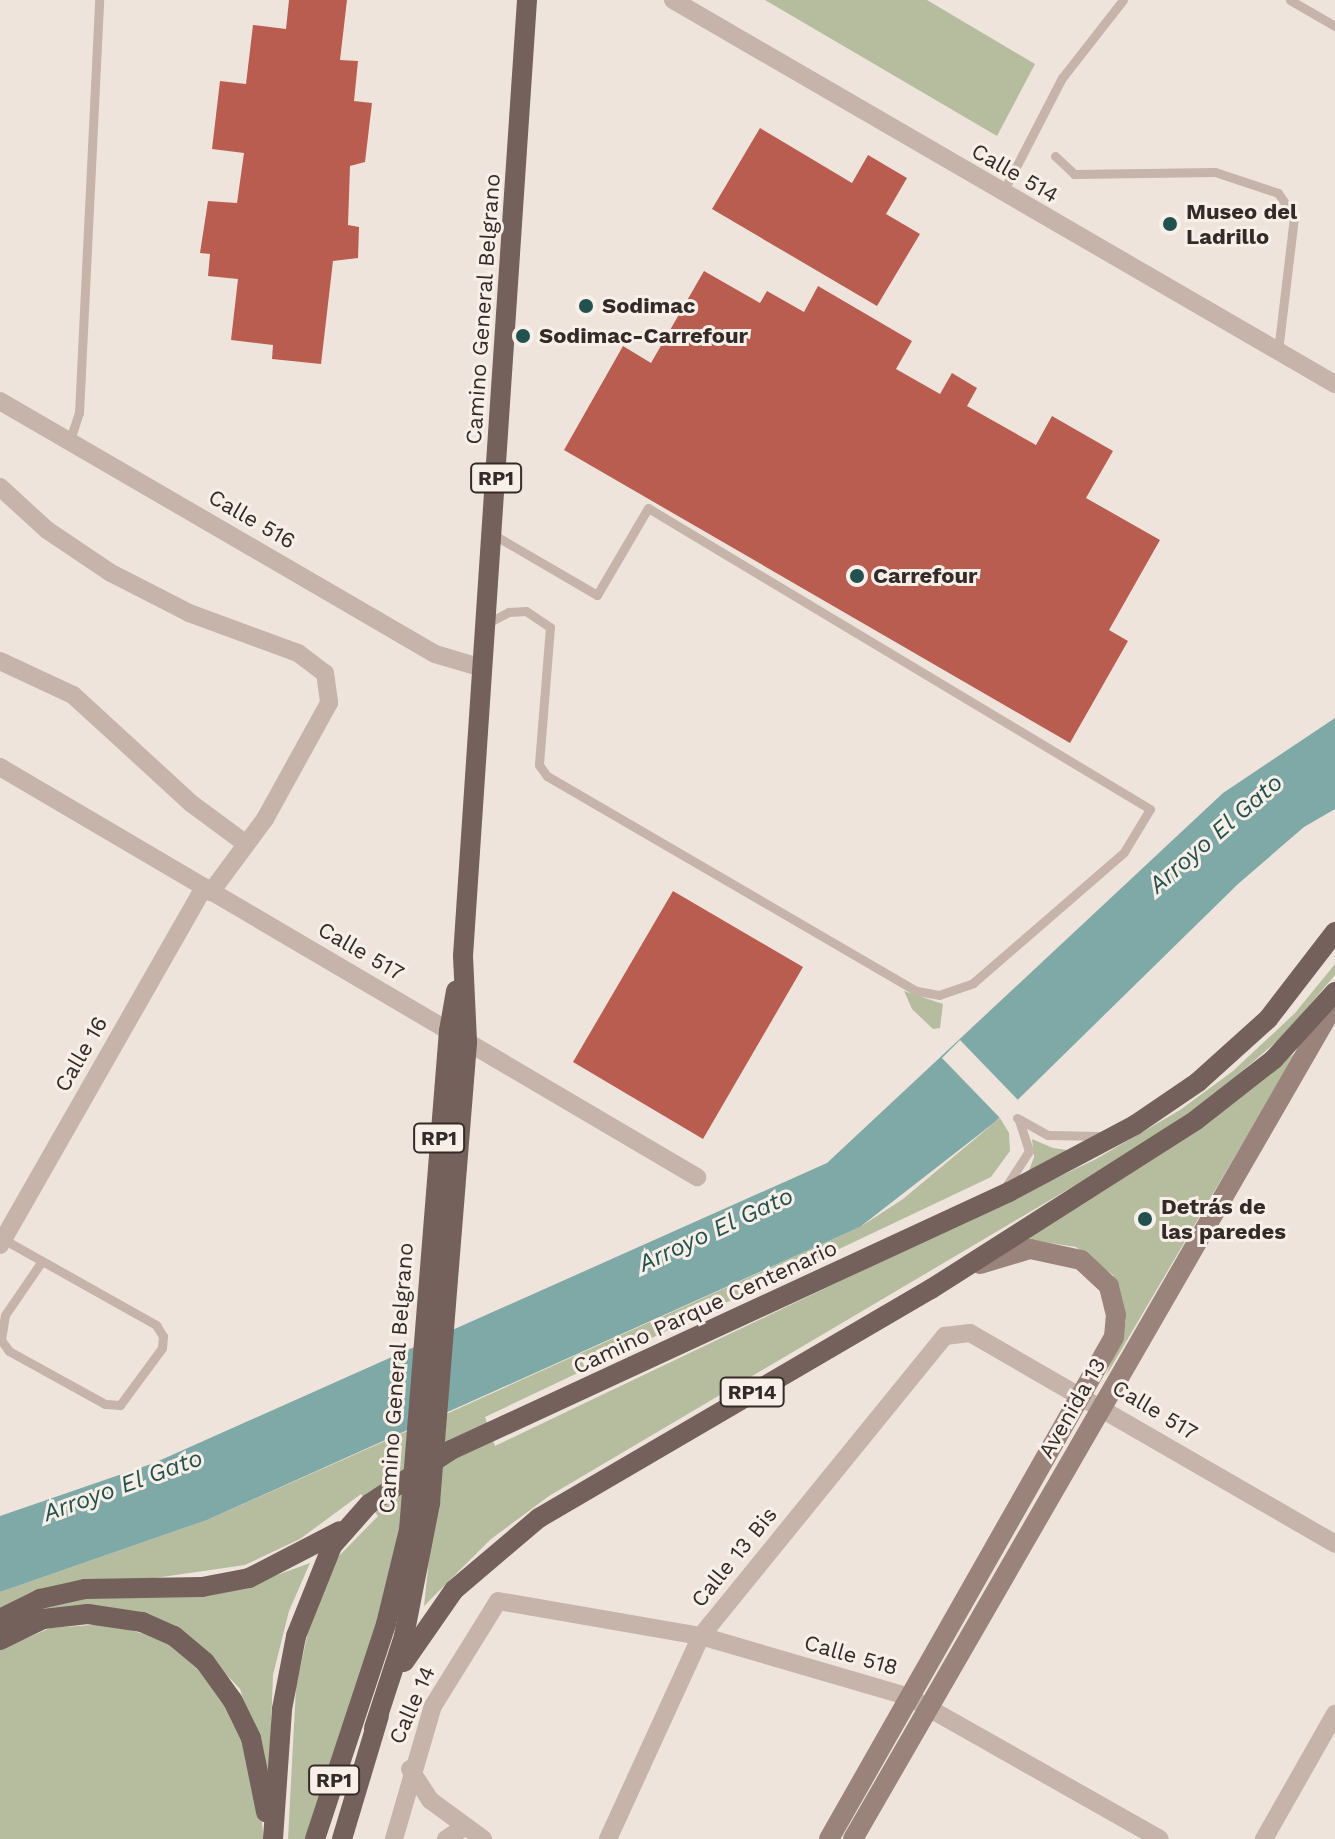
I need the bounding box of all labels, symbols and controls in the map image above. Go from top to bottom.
street label: Calle 514 [967,138,1063,208]
street label: Camino General Belgrano [460,172,506,446]
place label: Museo del Ladrillo [1186,198,1297,250]
marker: Museo del Ladrillo [1161,215,1179,233]
place label: Sodimac [602,293,695,319]
marker: Sodimac [577,297,595,315]
place label: Sodimac-Carrefour [539,323,748,349]
marker: Sodimac-Carrefour [514,327,532,345]
road number: RP1 [470,462,522,494]
street label: Calle 516 [204,484,300,554]
place label: Carrefour [873,563,977,589]
marker: Carrefour [848,567,866,585]
water label: Arroyo El Gato [1143,768,1289,900]
street label: Calle 517 [313,916,409,986]
street label: Calle 16 [49,1011,113,1097]
road number: RP1 [413,1122,465,1154]
water label: Arroyo El Gato [634,1181,798,1279]
place label: Detrás de las paredes [1161,1193,1286,1244]
marker: Detrás de las paredes [1136,1210,1154,1228]
street label: Camino Parque Centenario [569,1234,841,1380]
street label: Camino General Belgrano [373,1241,419,1515]
street label: Avenida 13 [1032,1353,1112,1463]
street label: Calle 517 [1108,1374,1202,1446]
road number: RP14 [718,1376,786,1408]
water label: Arroyo El Gato [39,1444,207,1528]
street label: Calle 13 Bis [685,1501,783,1613]
street label: Calle 518 [801,1629,901,1681]
street label: Calle 14 [383,1662,441,1748]
road number: RP1 [308,1764,360,1796]

